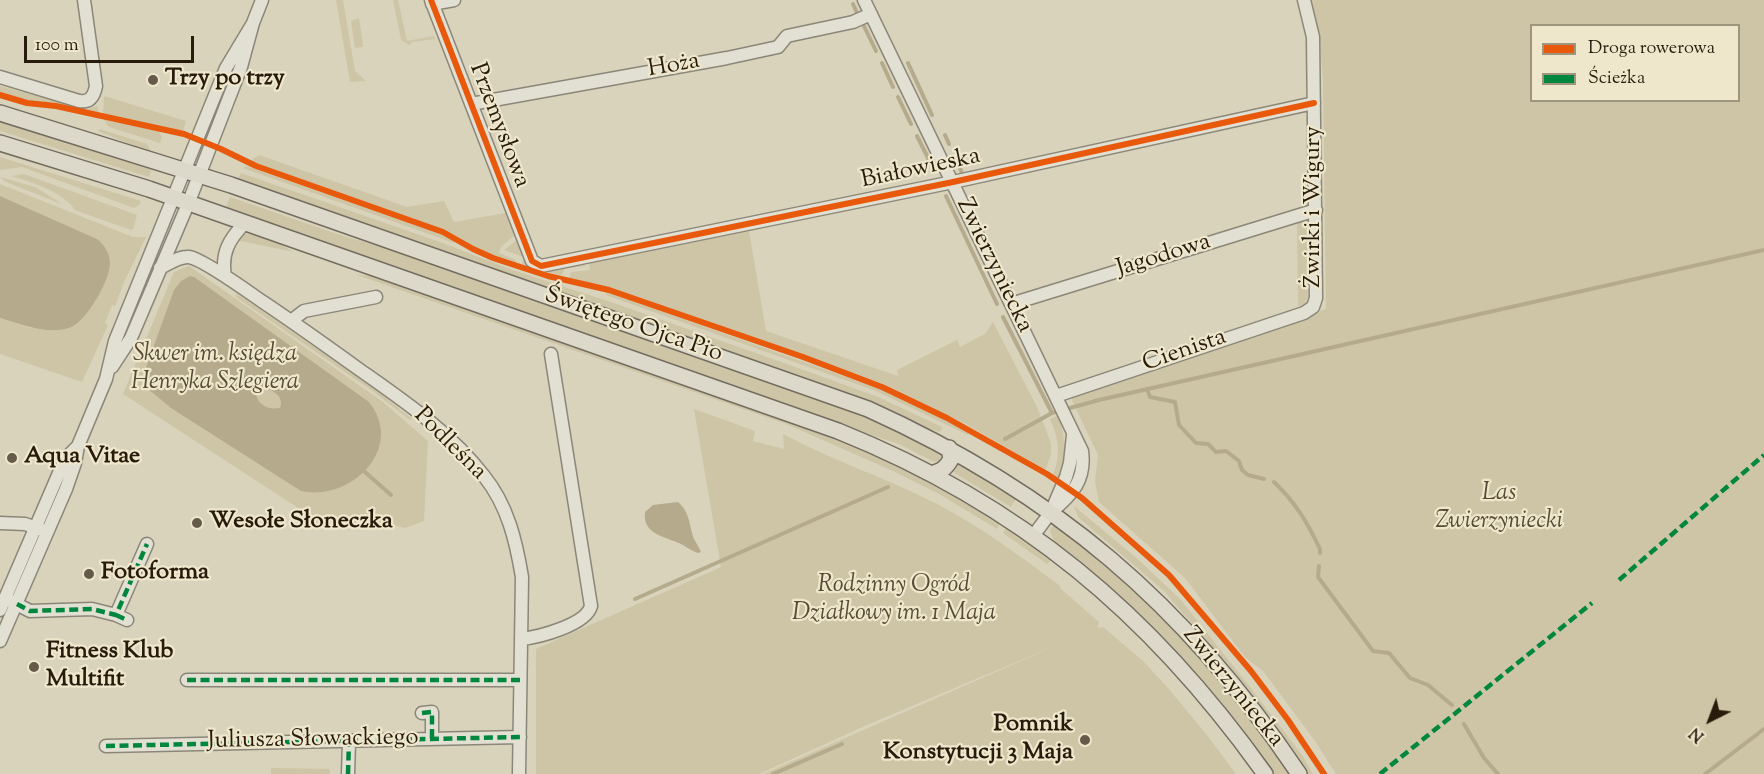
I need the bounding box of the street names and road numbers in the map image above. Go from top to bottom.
street label: Hoża [646,48,702,86]
street label: Przemysłowa [461,60,535,192]
street label: Żwirki i Wigury [1301,126,1329,288]
street label: Białowieska [859,143,983,197]
street label: Zwierzyniecka [948,194,1038,338]
street label: Jagodowa [1113,229,1215,285]
street label: Świętego Ojca Pio [540,282,726,370]
street label: Cienista [1139,324,1231,380]
street label: Podleśna [406,402,492,488]
street label: Zwierzyniecka [1175,622,1289,754]
street label: Juliusza Słowackiego [207,725,419,757]

